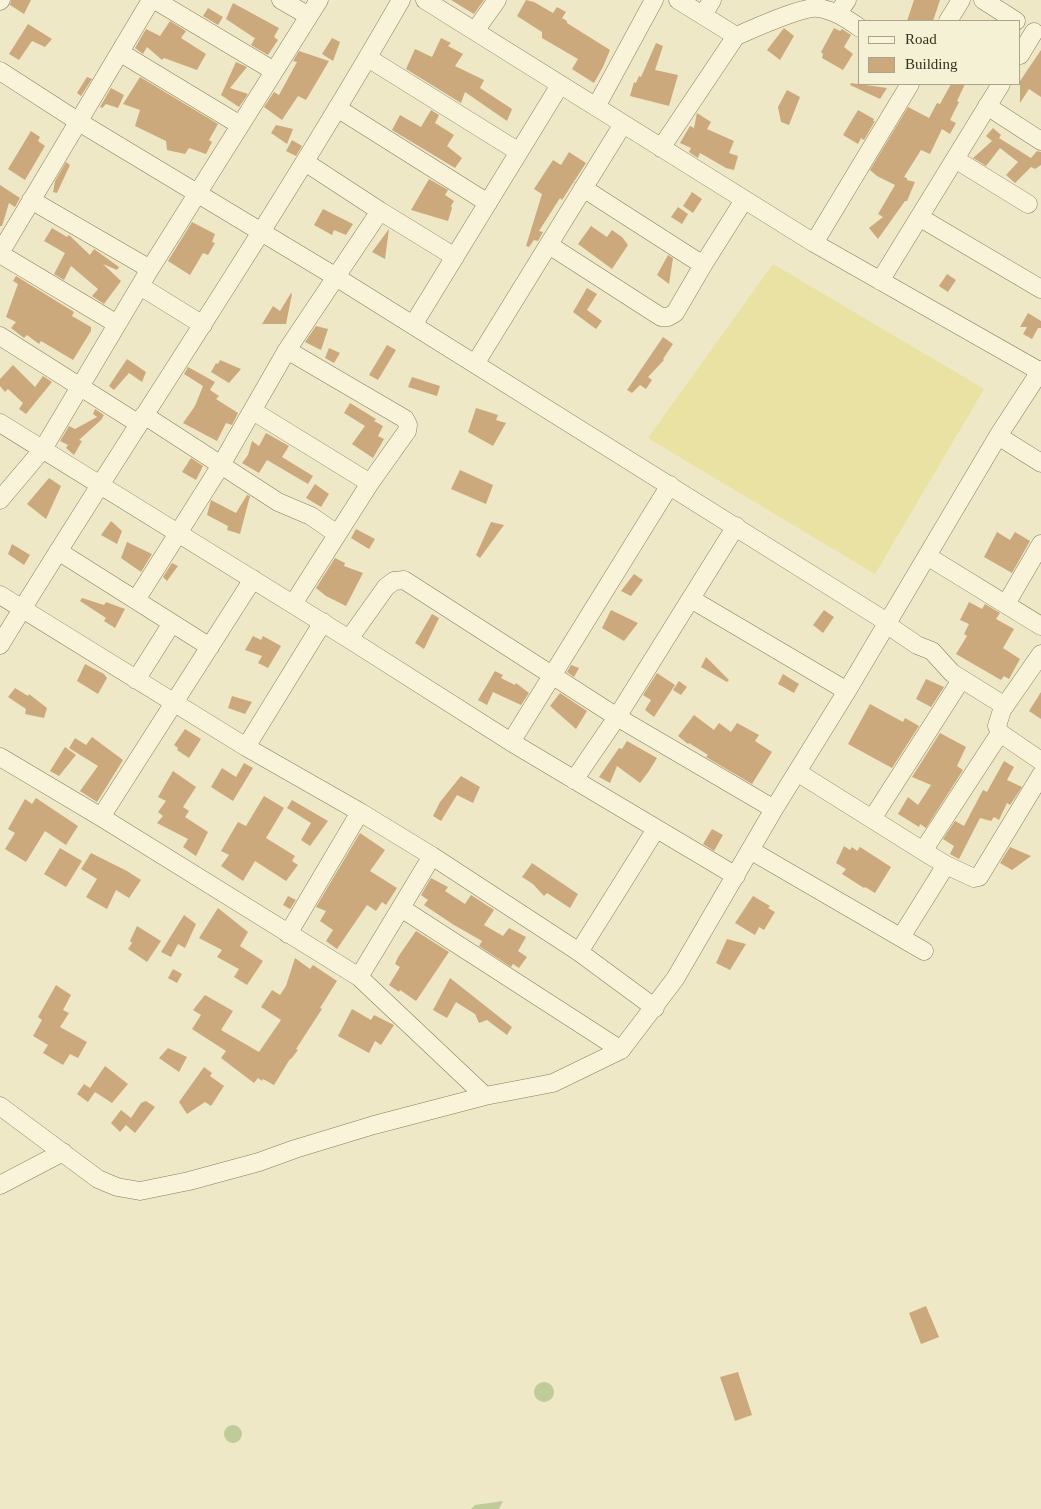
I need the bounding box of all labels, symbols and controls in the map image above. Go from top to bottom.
legend [858,20,1021,85]
text: Road [905,31,937,47]
text: Building [905,56,958,72]

